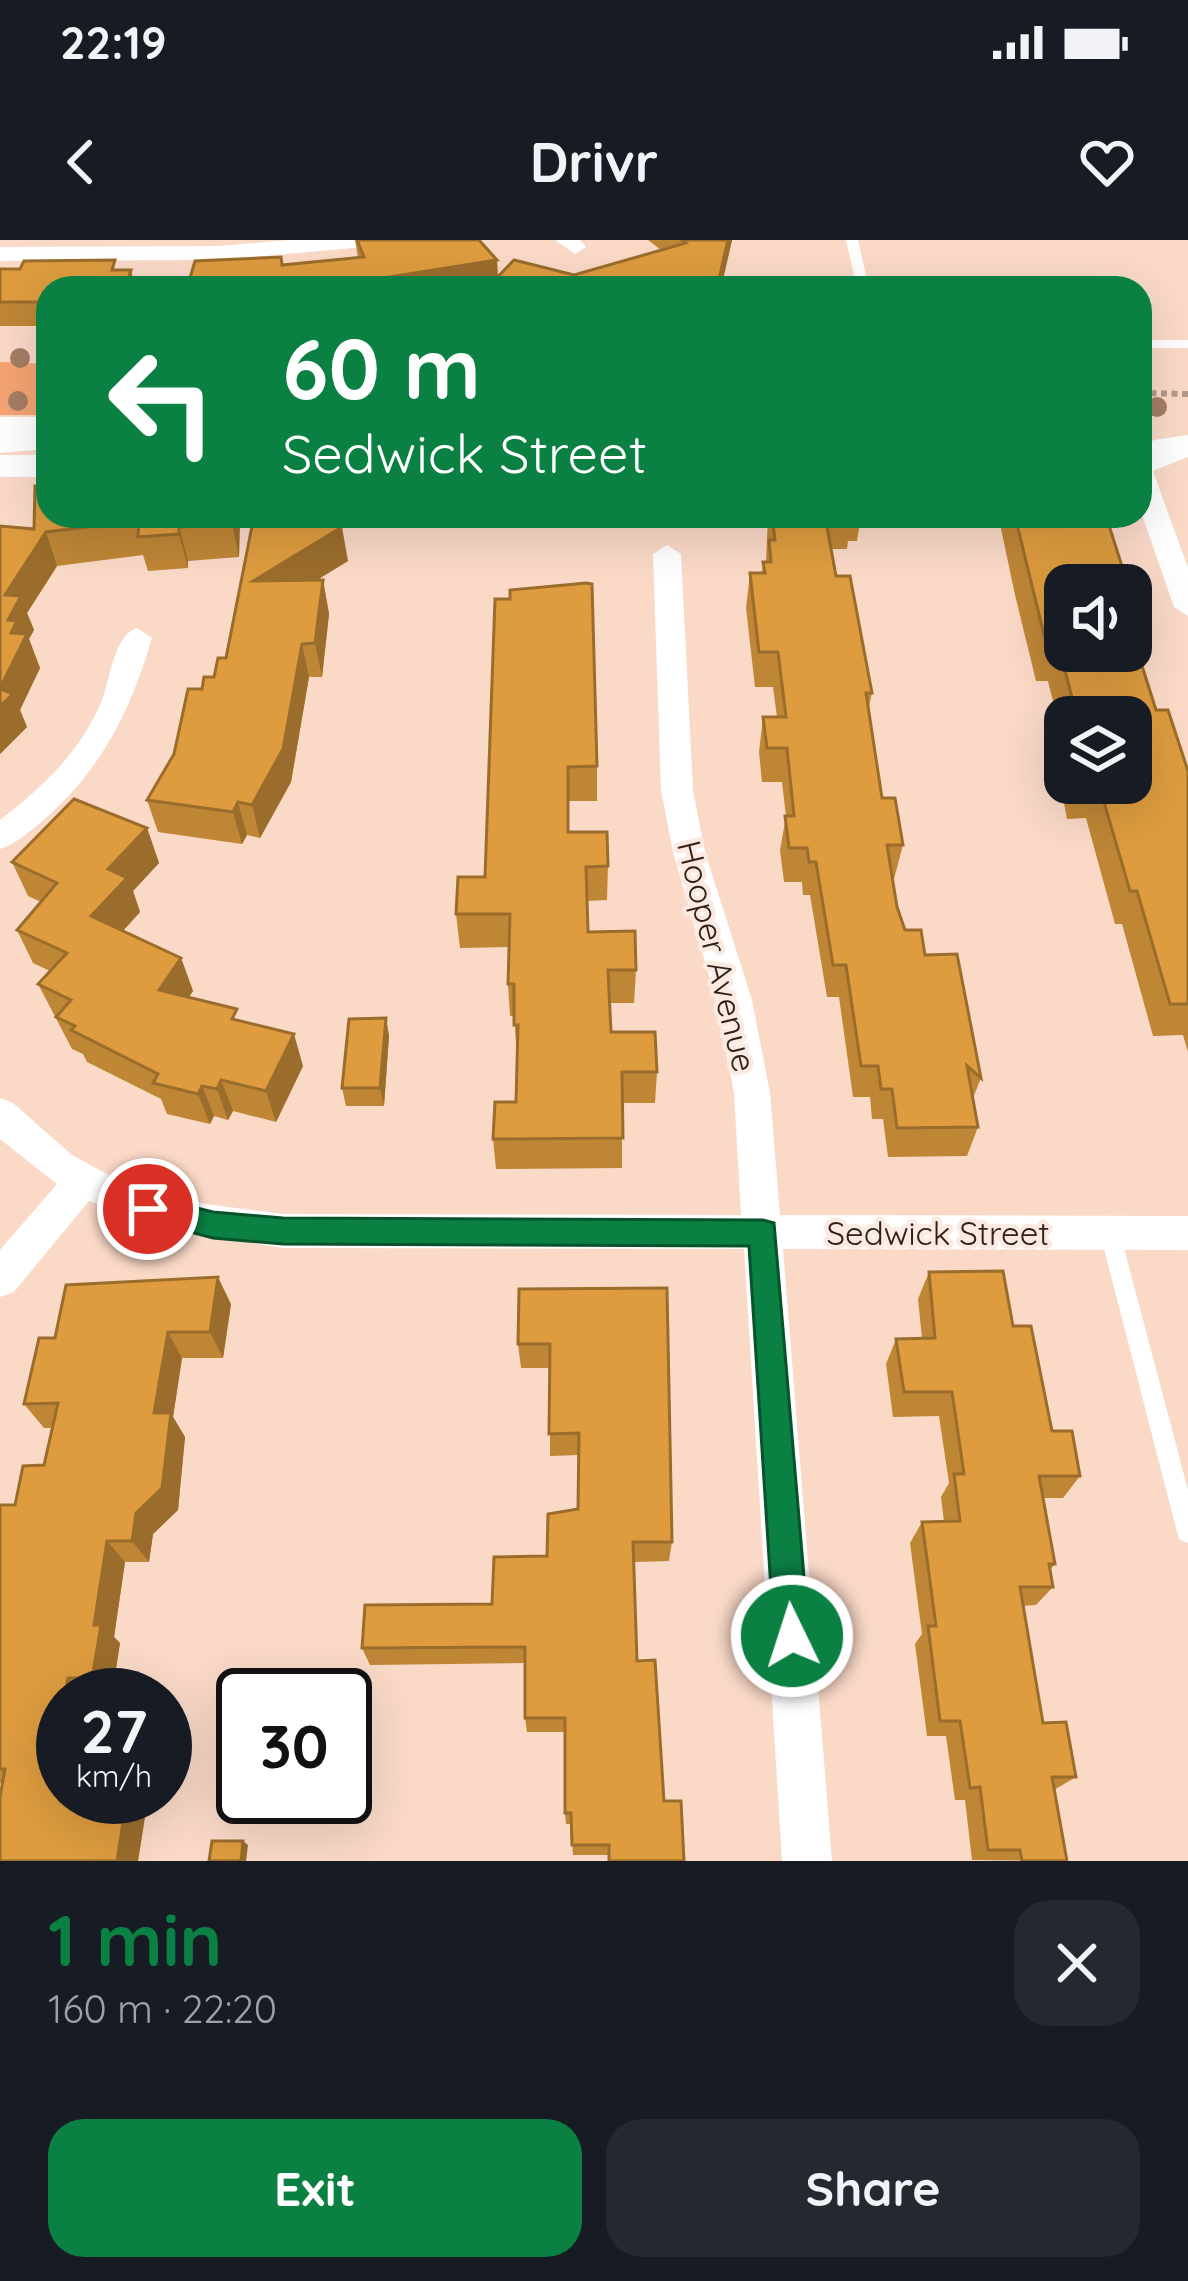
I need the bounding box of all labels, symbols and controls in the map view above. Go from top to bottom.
text: 22:19 [60,14,167,70]
text: Drivr [530,128,658,196]
icon: back [48,129,114,195]
icon: heart [1074,129,1140,195]
text: 60 m [282,315,481,420]
icon: left [84,324,240,480]
text: Sedwick Street [282,419,647,487]
map controls [1044,564,1152,804]
button: sound [1044,564,1152,672]
button: layers [1044,696,1152,804]
street label: Hooper Avenue [669,836,766,1076]
pin [97,1158,199,1260]
icon: arrive [115,1176,181,1242]
street label: Sedwick Street [826,1212,1050,1253]
position arrow [729,1573,855,1699]
speed limit sign: 30 [216,1668,372,1824]
text: 27 [80,1693,148,1768]
text: km/h [76,1757,152,1795]
text: 1 min [48,1894,222,1984]
button: close [1014,1900,1140,2026]
text: 160 m · 22:20 [48,1984,277,2033]
button: Exit [48,2119,582,2257]
button: Share [606,2119,1140,2257]

